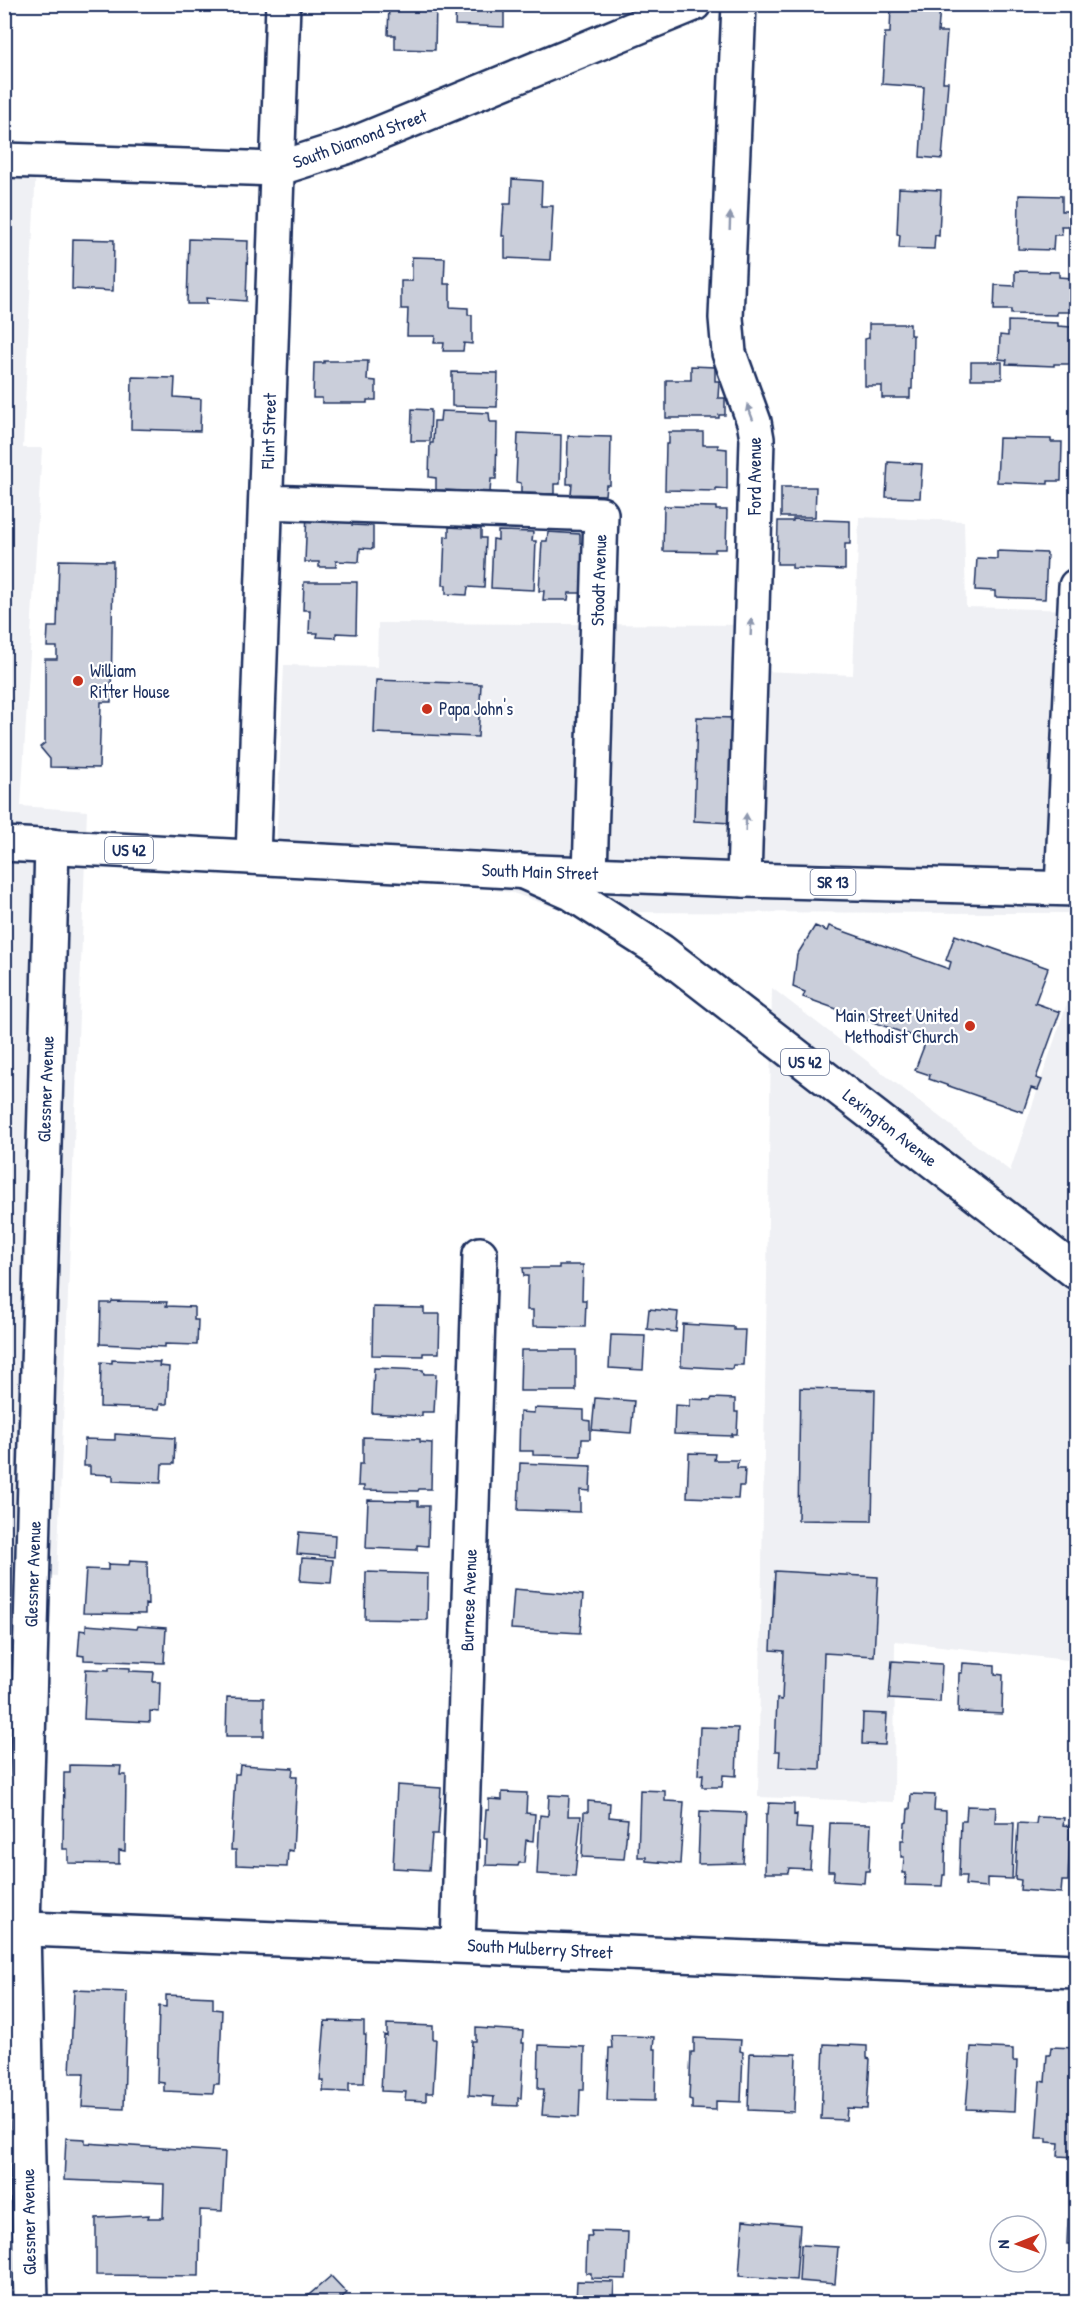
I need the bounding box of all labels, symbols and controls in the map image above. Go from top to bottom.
street label: South Diamond Street [289,102,431,174]
one-way arrow [725,211,734,230]
street label: Flint Street [255,392,282,470]
one-way arrow [745,403,755,421]
street label: Ford Avenue [742,437,767,516]
street label: Stoodt Avenue [584,534,613,626]
one-way arrow [747,617,756,636]
place label: William Ritter House [90,658,170,704]
marker: William Ritter House [71,674,85,688]
place label: Papa John's [439,696,513,721]
marker: Papa John's [420,702,434,716]
one-way arrow [741,812,751,831]
road number: US 42 [105,837,153,863]
street label: South Main Street [481,857,600,886]
road number: SR 13 [810,869,856,895]
place label: Main Street United Methodist Church [835,1003,958,1049]
marker: Main Street United Methodist Church [963,1019,977,1033]
street label: Glessner Avenue [31,1035,60,1143]
road number: US 42 [781,1049,829,1075]
street label: Lexington Avenue [838,1083,943,1172]
street label: Glessner Avenue [18,1520,47,1628]
street label: Burnese Avenue [454,1548,483,1652]
street label: South Mulberry Street [467,1932,614,1965]
street label: Glessner Avenue [15,2169,42,2275]
north arrow [988,2214,1048,2274]
text: N [992,2239,1014,2249]

